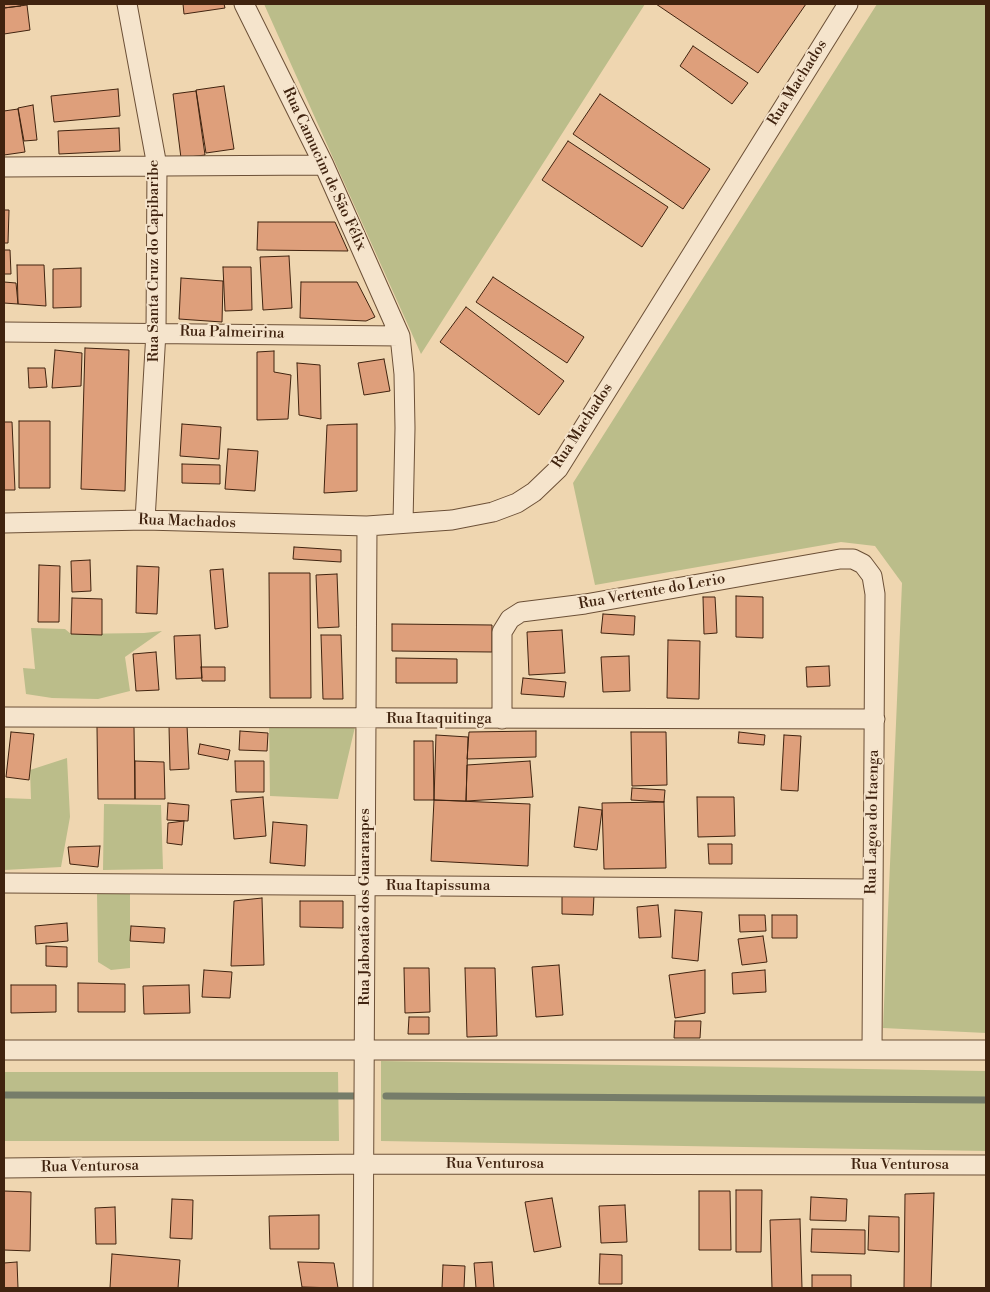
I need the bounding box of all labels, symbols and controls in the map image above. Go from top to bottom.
street label: Rua Machados [764,37,832,129]
street label: Rua Camucim de São Félix [278,84,370,254]
street label: Rua Santa Cruz do Capibaribe [145,160,163,362]
street label: Rua Palmeirina [179,323,285,343]
street label: Rua Machados [549,380,617,472]
street label: Rua Machados [138,511,236,533]
street label: Rua Vertente do Lerio [577,570,727,614]
street label: Rua Itaquitinga [386,710,492,728]
street label: Rua Lagoa do Itaenga [863,749,883,895]
street label: Rua Jaboatão dos Guararapes [356,808,374,1006]
street label: Rua Itapissuma [386,877,490,895]
street label: Rua Venturosa [446,1155,544,1173]
street label: Rua Venturosa [851,1156,949,1174]
street label: Rua Venturosa [41,1157,139,1177]

